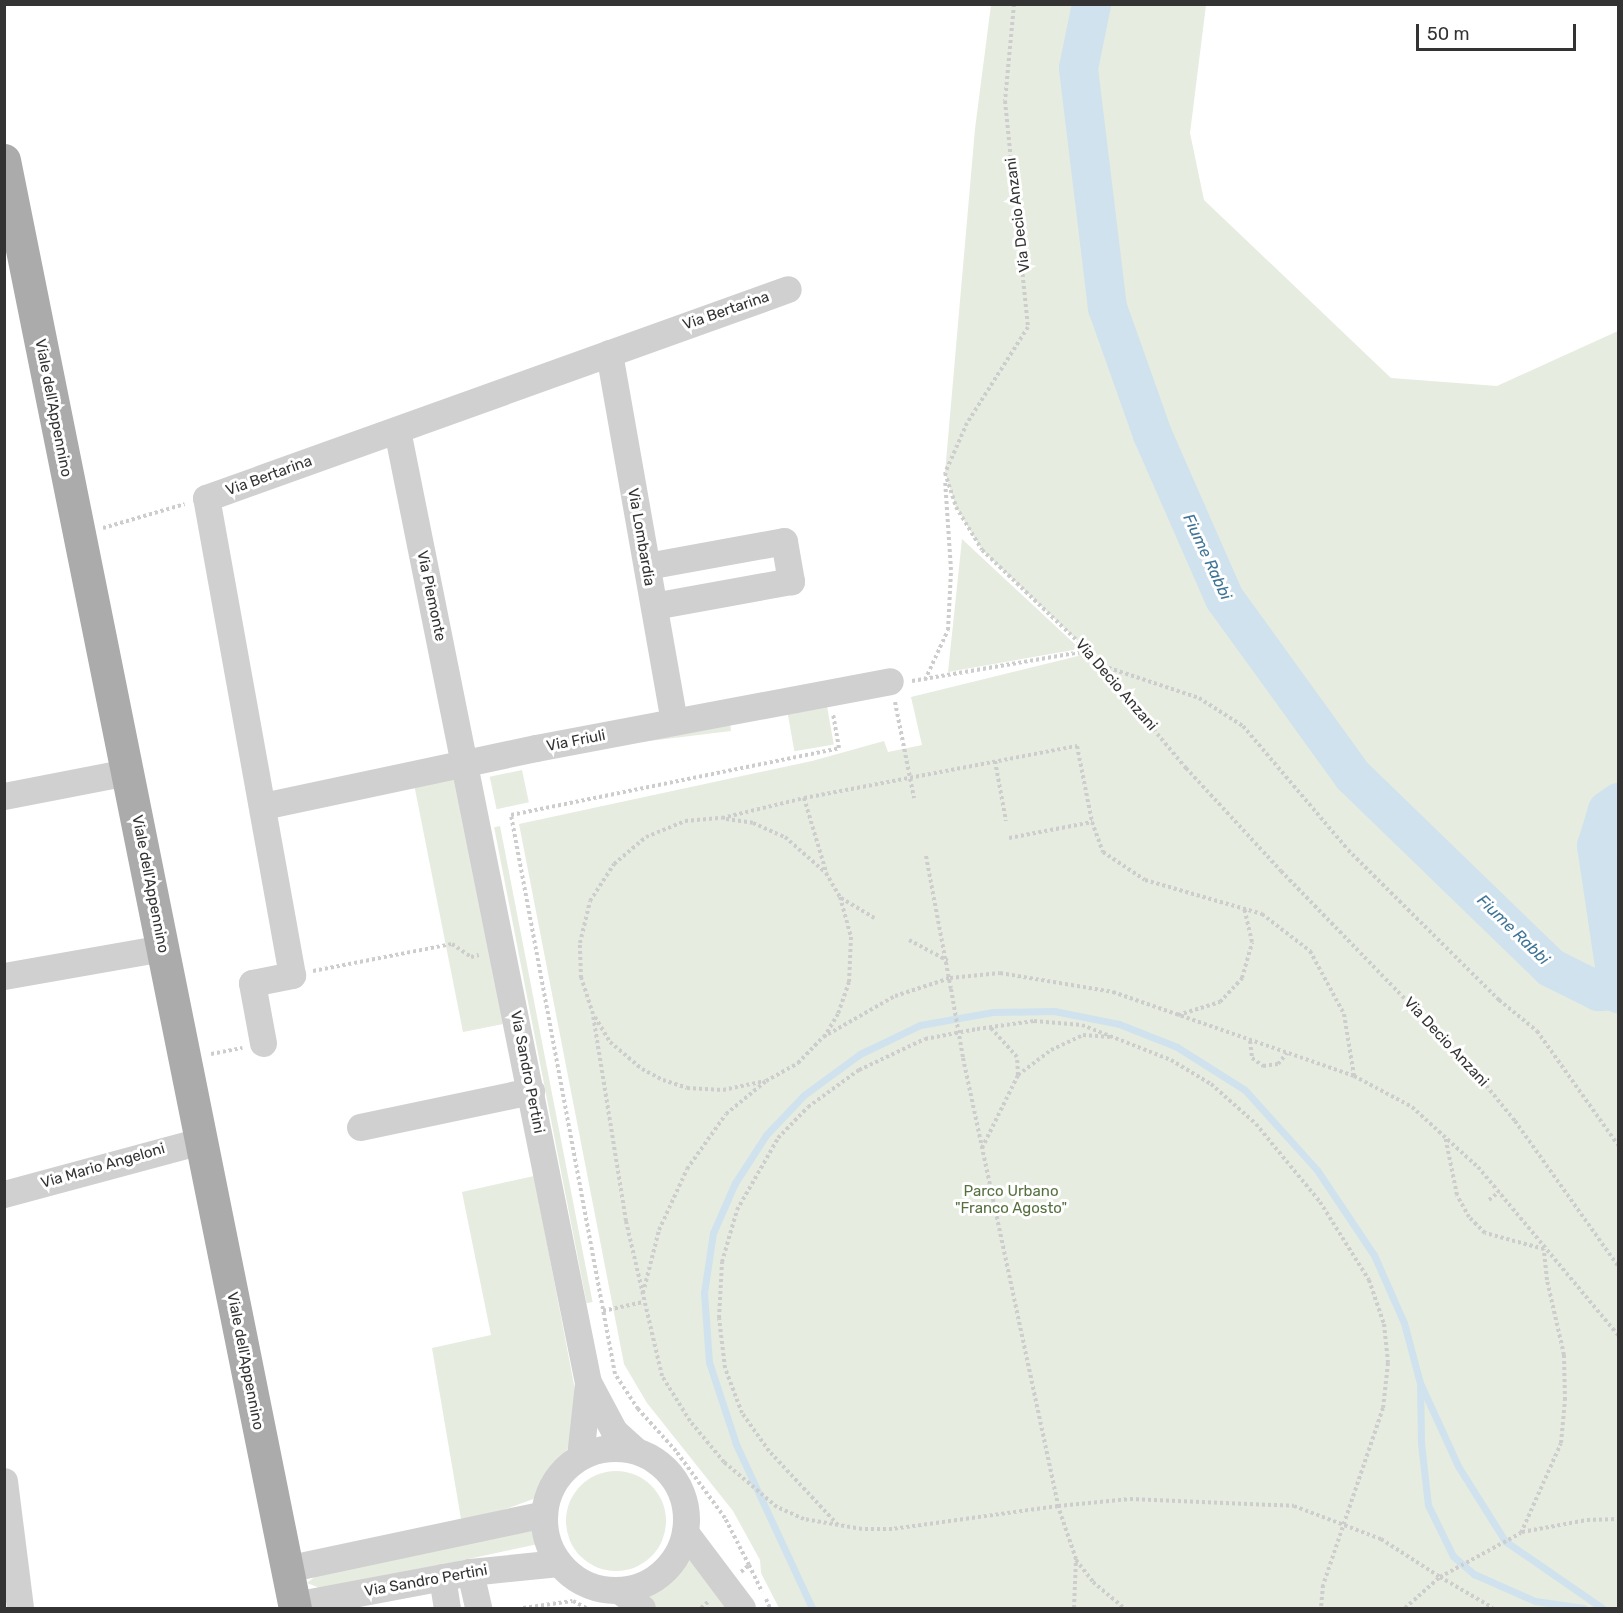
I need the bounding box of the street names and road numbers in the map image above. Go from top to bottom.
street label: Via Decio Anzani [1002,156,1034,274]
street label: Via Bertarina [680,288,772,334]
street label: Viale dell'Appennino [31,338,75,478]
street label: Via Bertarina [223,452,315,500]
street label: Via Lombardia [624,487,658,587]
street label: Via Piemonte [413,549,449,643]
street label: Via Decio Anzani [1071,635,1161,735]
street label: Via Friuli [545,726,607,756]
street label: Viale dell'Appennino [128,814,172,954]
street label: Via Decio Anzani [1400,993,1492,1091]
street label: Via Sandro Pertini [506,1009,548,1135]
street label: Via Mario Angeloni [39,1140,167,1192]
street label: Viale dell'Appennino [223,1291,267,1431]
street label: Via Sandro Pertini [363,1561,489,1601]

